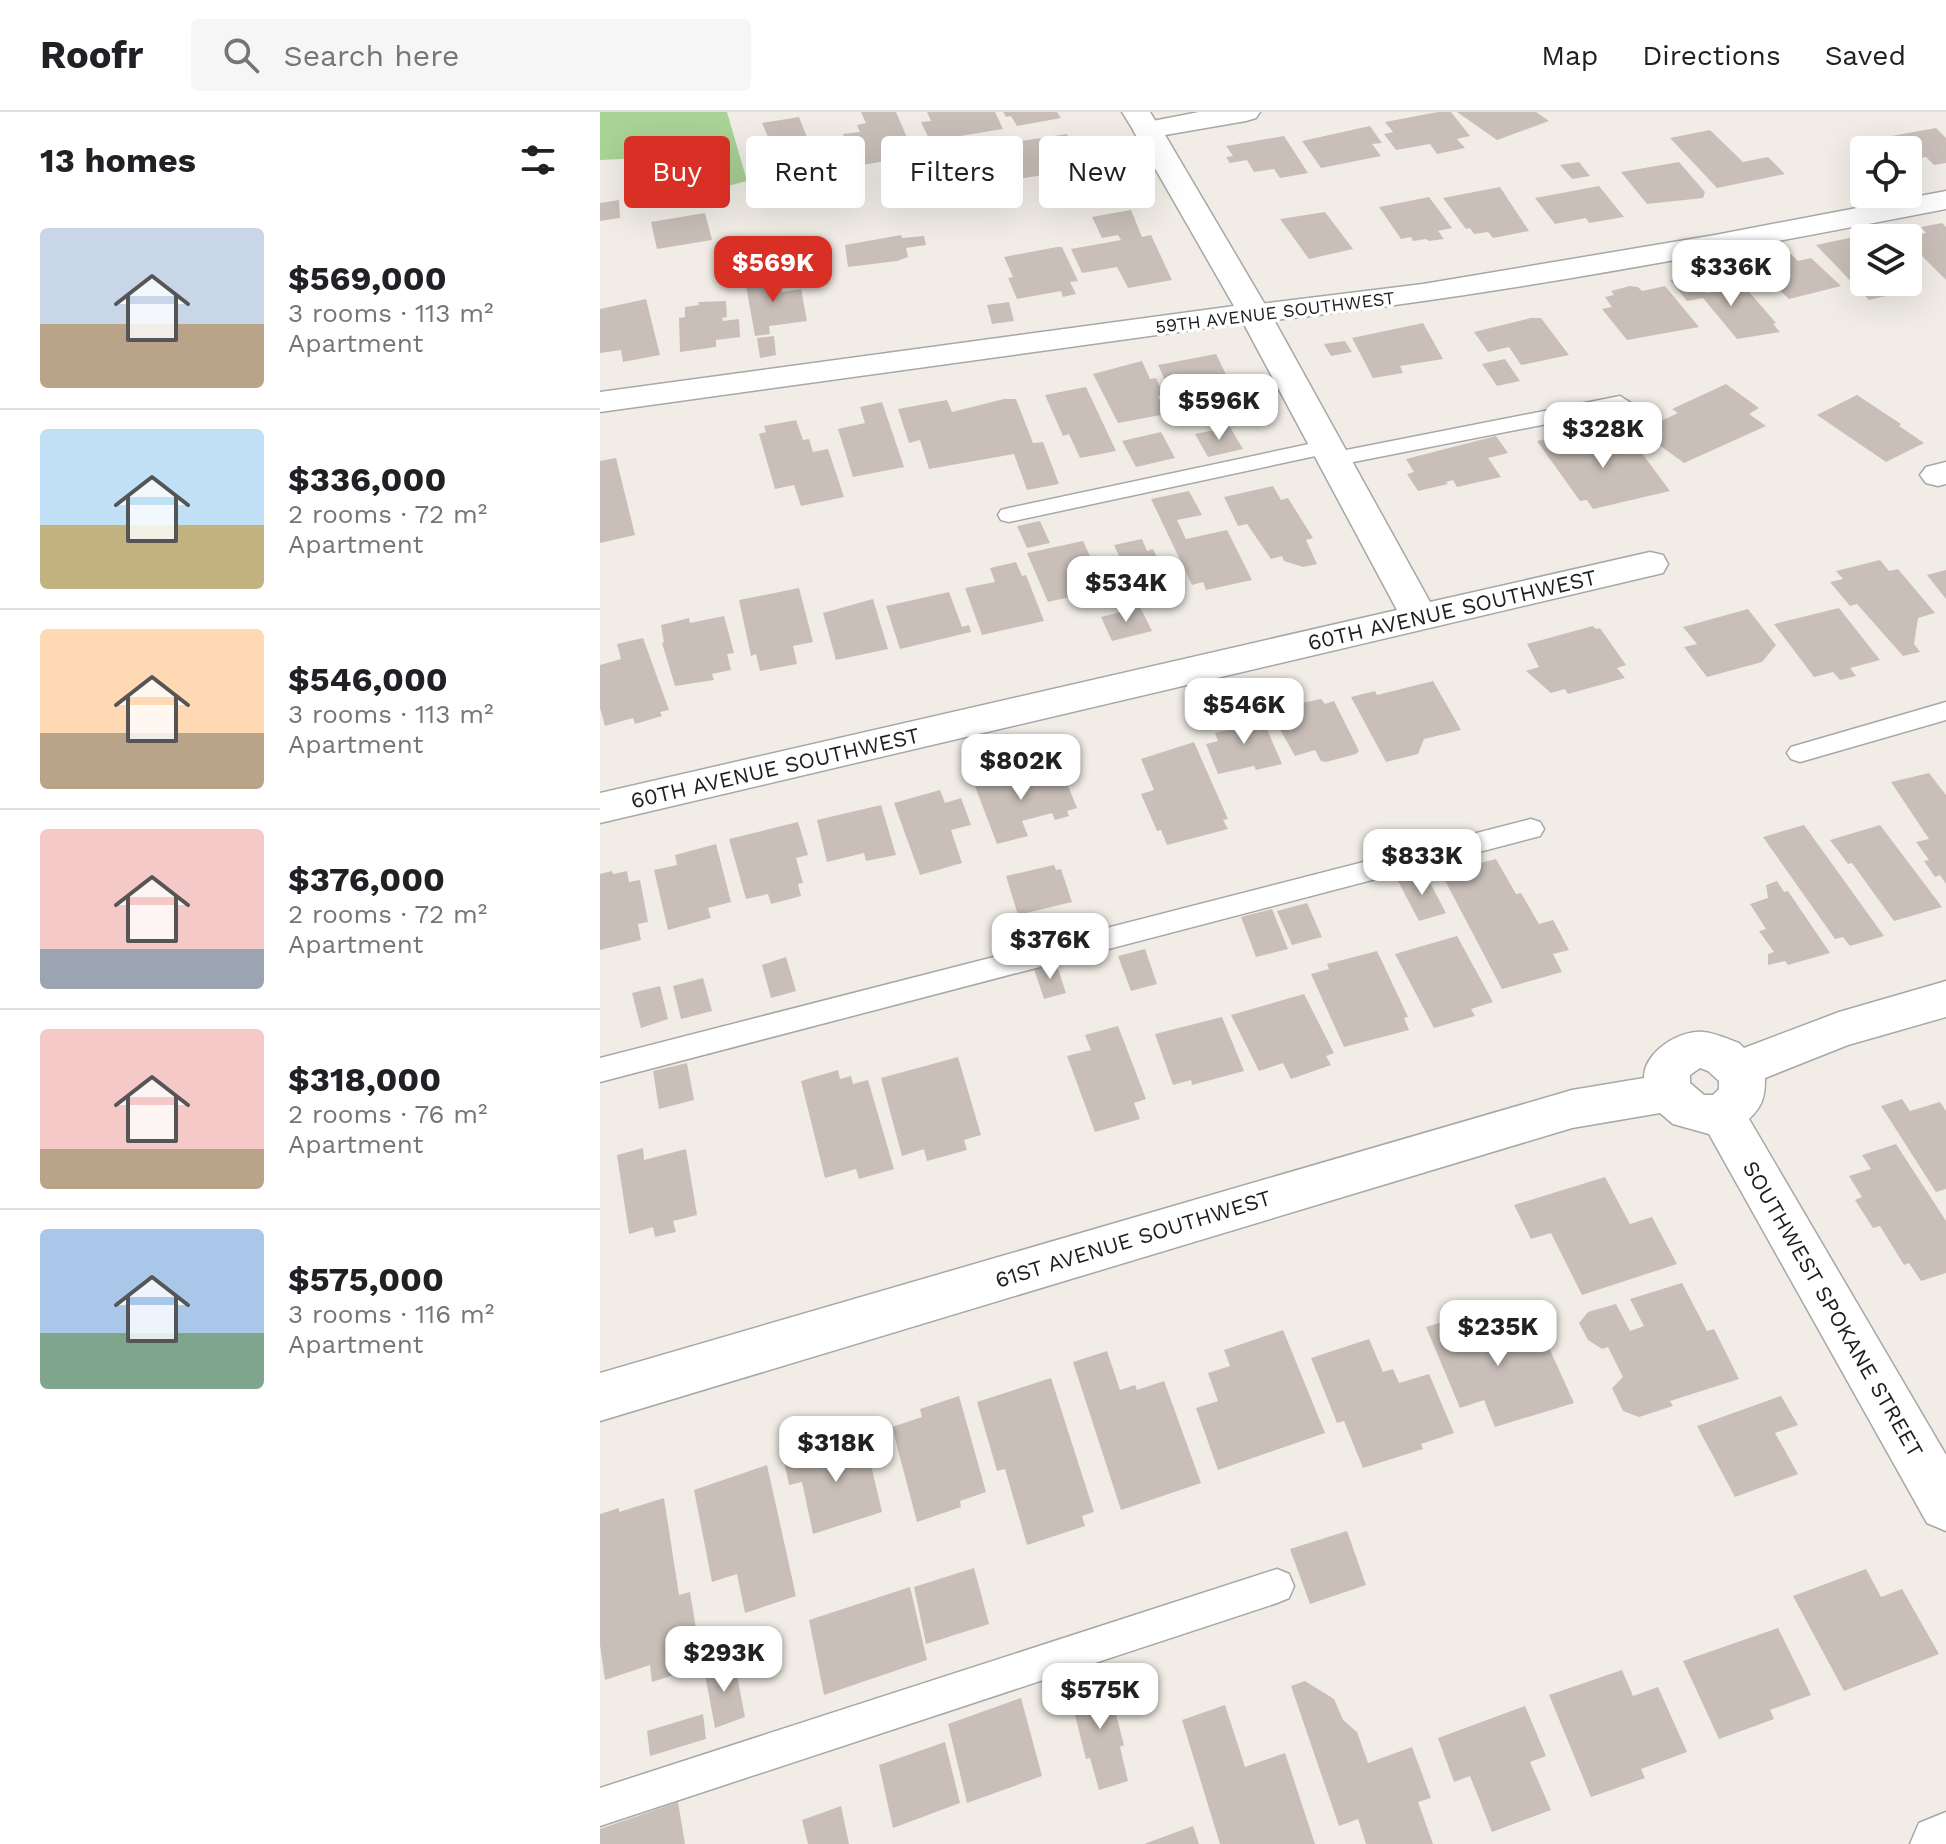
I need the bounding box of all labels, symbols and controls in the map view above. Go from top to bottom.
search box [191,19,751,91]
text: Roofr [40,33,143,77]
icon: search [219,33,263,77]
text: Search here [283,38,459,73]
text: Map [1541,39,1598,72]
text: Directions [1642,39,1781,72]
text: Saved [1825,39,1906,72]
chip: Buy [624,136,730,208]
chip: Rent [746,136,865,208]
chip: Filters [881,136,1023,208]
chip: New [1039,136,1155,208]
map controls [1850,136,1922,296]
button: locate [1850,136,1922,208]
icon: filters [516,138,560,182]
text: 13 homes [40,140,196,180]
button: layers [1850,224,1922,296]
pin: $569K [717,236,829,304]
pin: $336K [1675,240,1787,308]
text: $569K [732,247,814,277]
text: $336K [1690,251,1772,281]
text: $569,000 [288,258,447,298]
icon: home [104,260,200,356]
street label: 59TH AVENUE SOUTHWEST [1154,287,1396,337]
text: 3 rooms · 113 m² [288,298,494,328]
text: Apartment [288,328,424,358]
pin: $596K [1163,374,1275,442]
text: $596K [1178,385,1260,415]
pin: $328K [1547,402,1659,470]
text: $328K [1562,413,1644,443]
text: $336,000 [288,459,446,499]
icon: home [104,461,200,557]
text: 2 rooms · 72 m² [288,499,487,529]
text: Apartment [288,529,424,559]
pin: $534K [1070,556,1182,624]
street label: 60TH AVENUE SOUTHWEST [1305,565,1599,655]
text: $534K [1085,567,1167,597]
text: $546,000 [288,659,448,699]
icon: home [104,661,200,757]
pin: $546K [1188,678,1300,746]
text: $546K [1203,689,1285,719]
text: 3 rooms · 113 m² [288,699,494,729]
street label: 60TH AVENUE SOUTHWEST [628,723,922,813]
text: Apartment [288,729,424,759]
pin: $802K [965,734,1077,802]
text: $802K [979,745,1063,775]
pin: $833K [1366,829,1478,897]
text: $833K [1381,840,1463,870]
text: $376,000 [288,859,445,899]
icon: home [104,861,200,957]
text: 2 rooms · 72 m² [288,899,487,929]
pin: $376K [994,913,1106,981]
text: $376K [1010,924,1090,954]
text: Apartment [288,929,424,959]
text: $318,000 [288,1059,441,1099]
icon: home [104,1061,200,1157]
text: 2 rooms · 76 m² [288,1099,487,1129]
text: Apartment [288,1129,424,1159]
street label: SOUTHWEST SPOKANE STREET [1738,1157,1928,1461]
street label: 61ST AVENUE SOUTHWEST [992,1185,1274,1293]
text: $575,000 [288,1259,444,1299]
icon: home [104,1261,200,1357]
text: 3 rooms · 116 m² [288,1299,494,1329]
pin: $235K [1442,1300,1554,1368]
text: $235K [1458,1311,1538,1341]
text: Apartment [288,1329,424,1359]
pin: $318K [780,1416,892,1484]
text: $318K [797,1427,875,1457]
pin: $293K [668,1626,780,1694]
text: $293K [683,1637,765,1667]
pin: $575K [1044,1663,1156,1731]
text: $575K [1060,1674,1140,1704]

